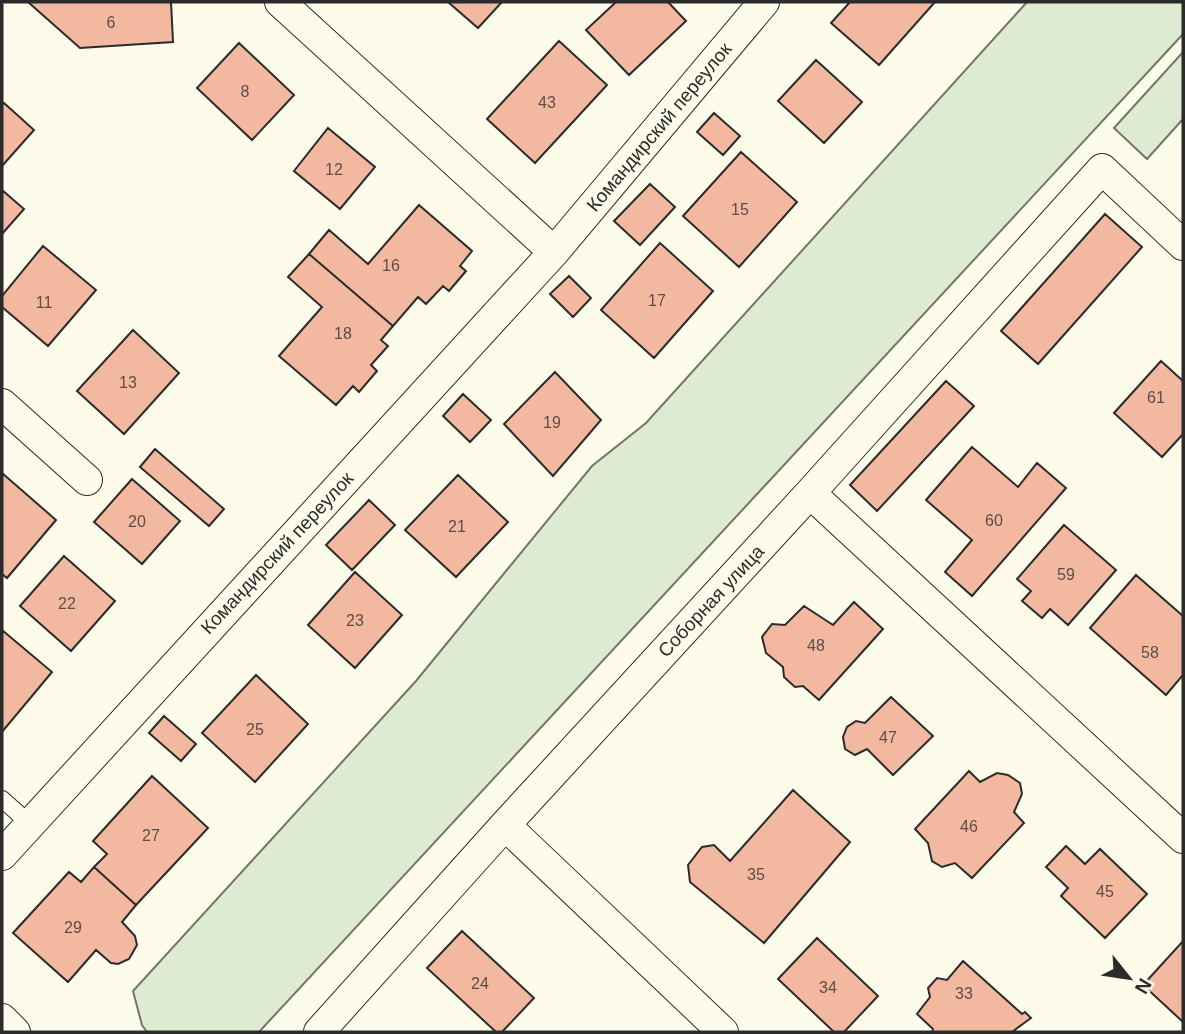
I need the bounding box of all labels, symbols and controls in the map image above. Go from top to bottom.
house number: 6 [107,14,116,31]
street label: Командирский переулок [582,38,736,215]
house number: 8 [241,83,250,100]
house number: 43 [538,94,556,111]
house number: 12 [325,161,343,178]
house number: 15 [731,201,749,218]
house number: 16 [382,257,400,274]
house number: 17 [648,292,666,309]
house number: 11 [36,294,52,311]
house number: 18 [334,325,352,342]
house number: 13 [119,374,137,391]
house number: 61 [1147,389,1165,406]
house number: 19 [543,414,561,431]
street label: Командирский переулок [197,467,358,638]
house number: 60 [985,512,1003,529]
house number: 20 [128,513,146,530]
house number: 21 [448,518,466,535]
street label: Соборная улица [654,540,768,661]
house number: 59 [1057,566,1075,583]
house number: 22 [58,595,76,612]
house number: 23 [346,612,364,629]
house number: 48 [807,637,825,654]
house number: 58 [1141,644,1159,661]
house number: 25 [246,721,264,738]
house number: 47 [879,729,897,746]
house number: 46 [960,818,978,835]
house number: 27 [142,827,160,844]
house number: 35 [747,866,765,883]
house number: 45 [1096,883,1114,900]
house number: 29 [64,919,82,936]
north arrow [1094,943,1164,1013]
house number: 24 [471,975,489,992]
text: N [1131,975,1156,997]
house number: 34 [819,979,837,996]
house number: 33 [955,985,973,1002]

